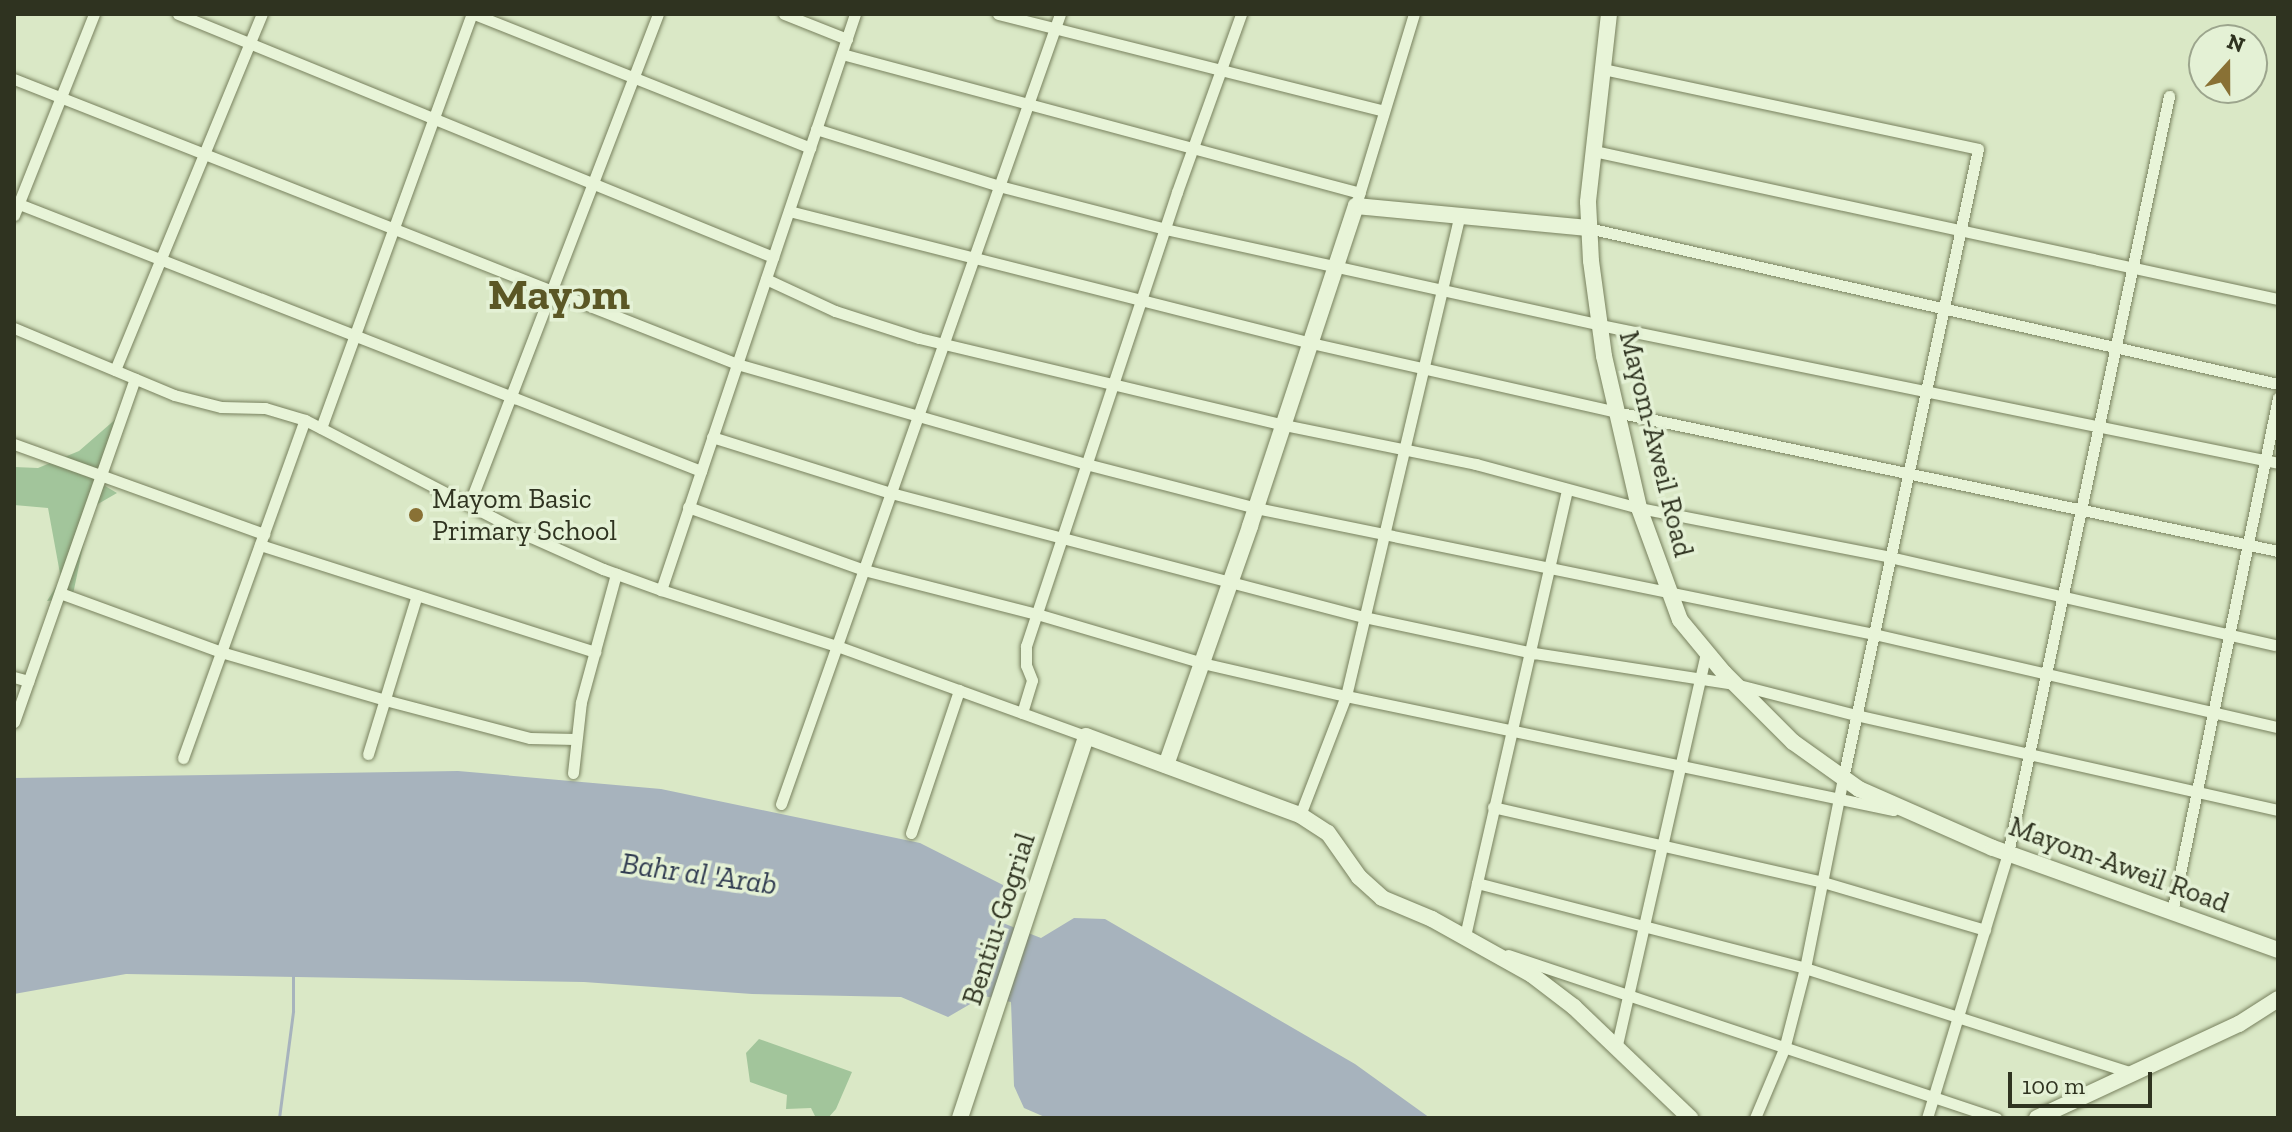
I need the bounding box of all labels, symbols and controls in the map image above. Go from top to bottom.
north arrow [2188,24,2268,104]
text: N [2223,27,2249,59]
district label: Mayɔm [488,268,630,320]
street label: Mayom-Aweil Road [1612,328,1700,560]
place label: Mayom Basic Primary School [432,482,617,548]
marker: Mayom Basic Primary School [407,506,425,524]
street label: Mayom-Aweil Road [2004,810,2234,920]
street label: Bentiu-Gogrial [955,829,1043,1009]
water label: Bahr al 'Arab [619,845,779,903]
scale bar [2012,1056,2156,1106]
text: 100 m [2022,1071,2085,1100]

